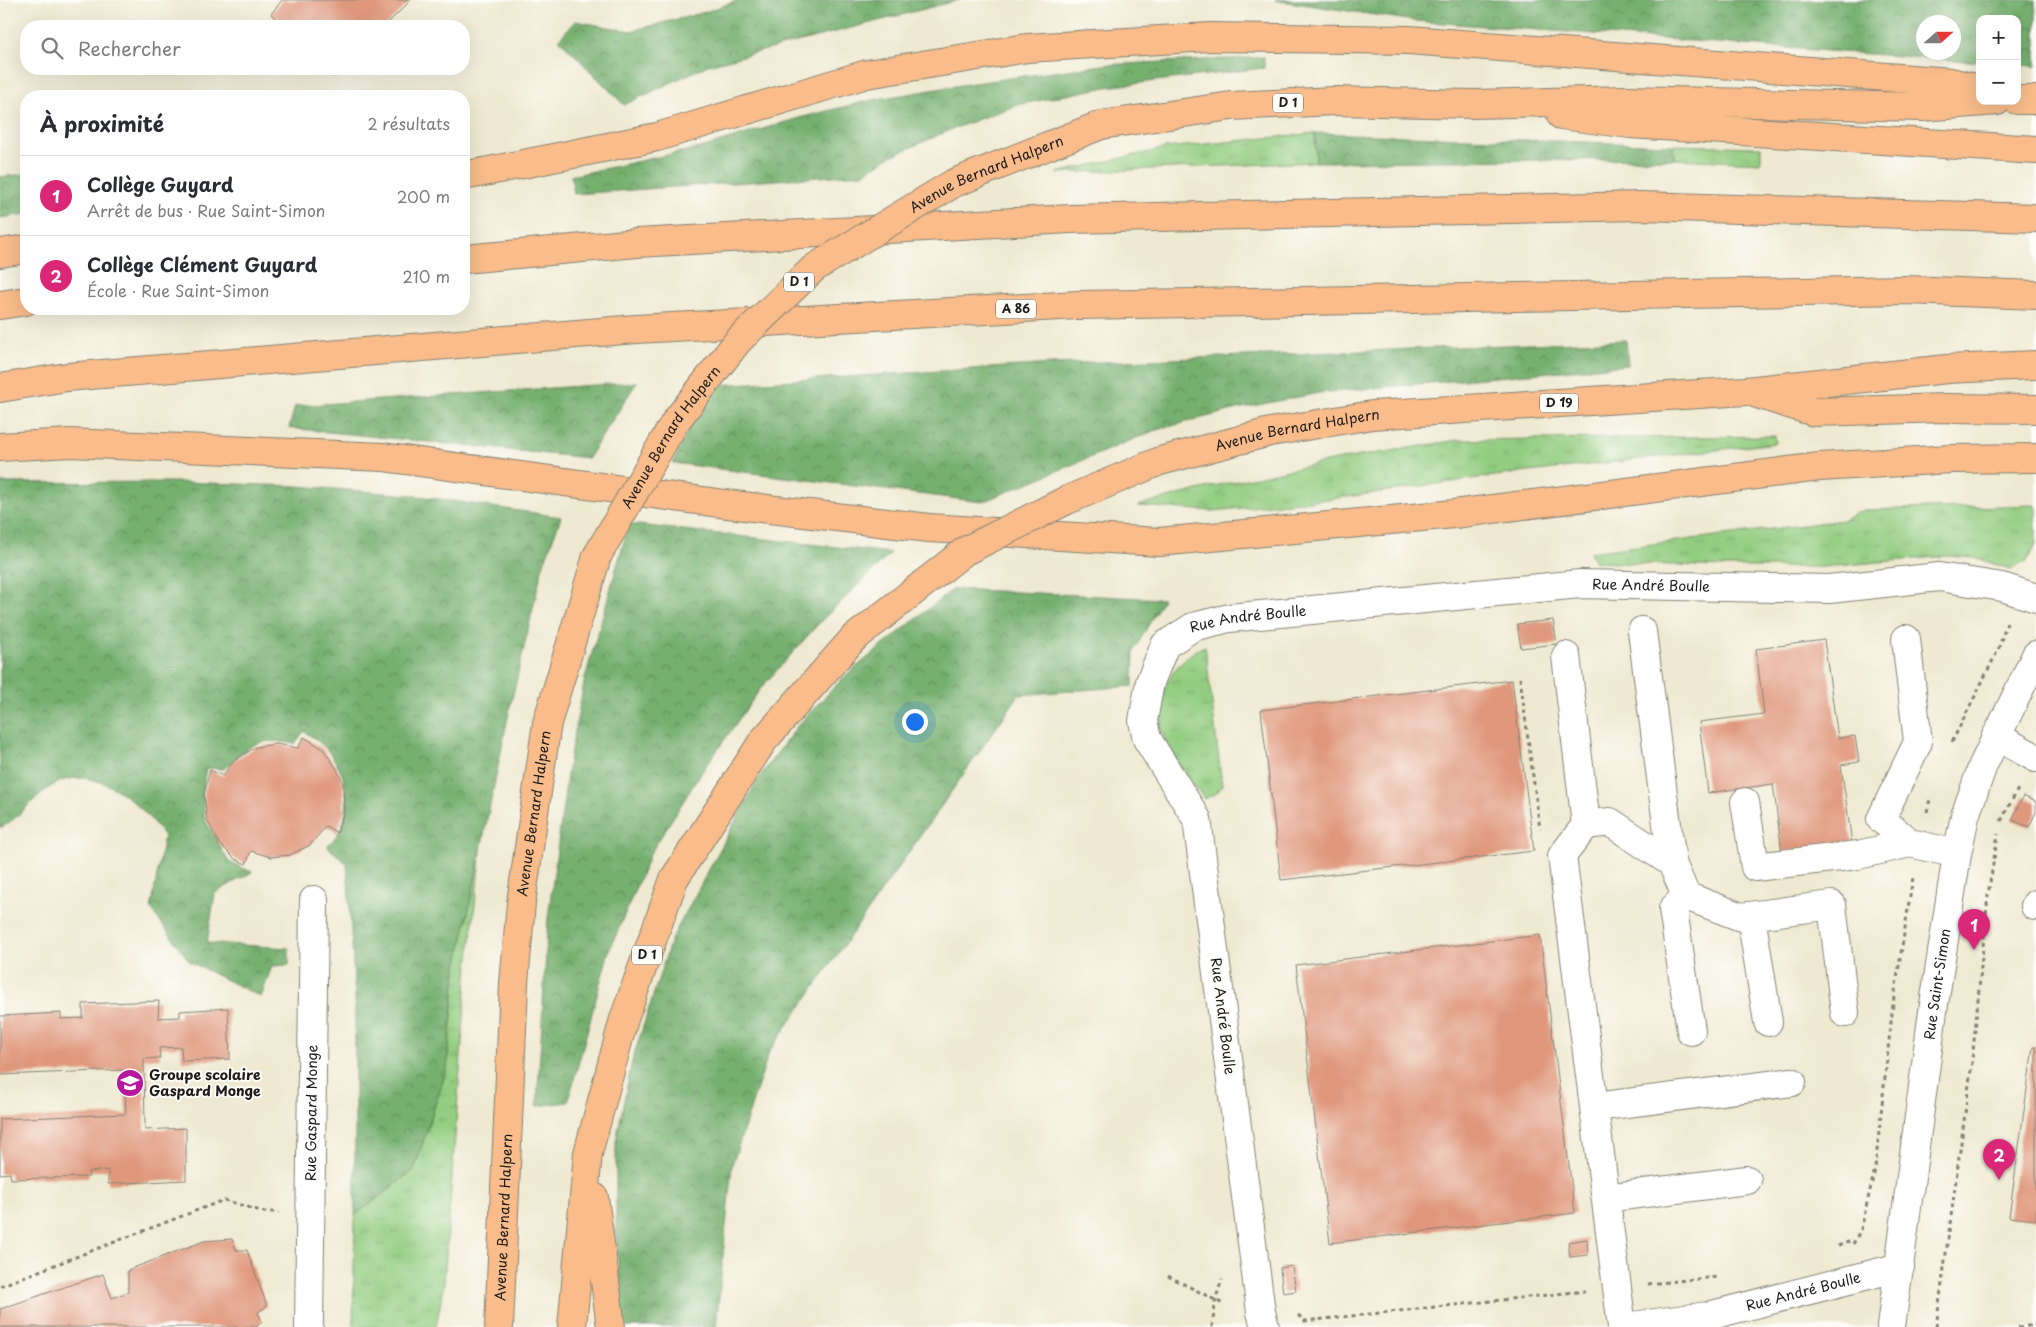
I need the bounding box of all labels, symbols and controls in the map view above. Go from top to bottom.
north arrow [1916,15,1961,60]
map controls [1976,15,2021,105]
button: + [1976,15,2021,60]
search box [20,20,470,75]
icon: search [38,34,66,62]
text: Rechercher [78,34,181,62]
button: − [1976,60,2021,105]
road number: D 1 [1273,94,1303,112]
text: À proximité [40,107,164,139]
text: 2 résultats [367,111,450,135]
street label: Avenue Bernard Halpern [905,130,1066,218]
text: Collège Guyard [87,170,234,198]
text: 1 [52,184,60,208]
text: 200 m [397,184,450,208]
text: Arrêt de bus · Rue Saint-Simon [87,198,325,222]
text: Collège Clément Guyard [87,250,317,278]
text: 2 [50,264,62,288]
text: 210 m [402,264,450,288]
road number: D 1 [784,272,814,292]
text: École · Rue Saint-Simon [87,278,269,302]
road number: A 86 [996,300,1036,318]
street label: Avenue Bernard Halpern [616,361,725,512]
road number: D 19 [1540,393,1578,412]
street label: Avenue Bernard Halpern [1213,404,1380,456]
street label: Rue André Boulle [1592,573,1710,597]
street label: Rue André Boulle [1187,600,1307,637]
your location [902,709,928,735]
street label: Avenue Bernard Halpern [511,729,556,898]
pin: 1 [1958,909,1990,950]
street label: Rue Saint-Simon [1918,927,1955,1041]
road number: D 1 [632,946,662,964]
street label: Rue André Boulle [1206,956,1241,1076]
street label: Rue Gaspard Monge [300,1044,322,1181]
place label: Groupe scolaire Gaspard Monge [149,1064,261,1101]
school or university icon: Groupe scolaire Gaspard Monge [115,1068,145,1098]
street label: Avenue Bernard Halpern [489,1133,517,1301]
pin: 2 [1983,1139,2015,1180]
street label: Rue André Boulle [1743,1266,1863,1316]

